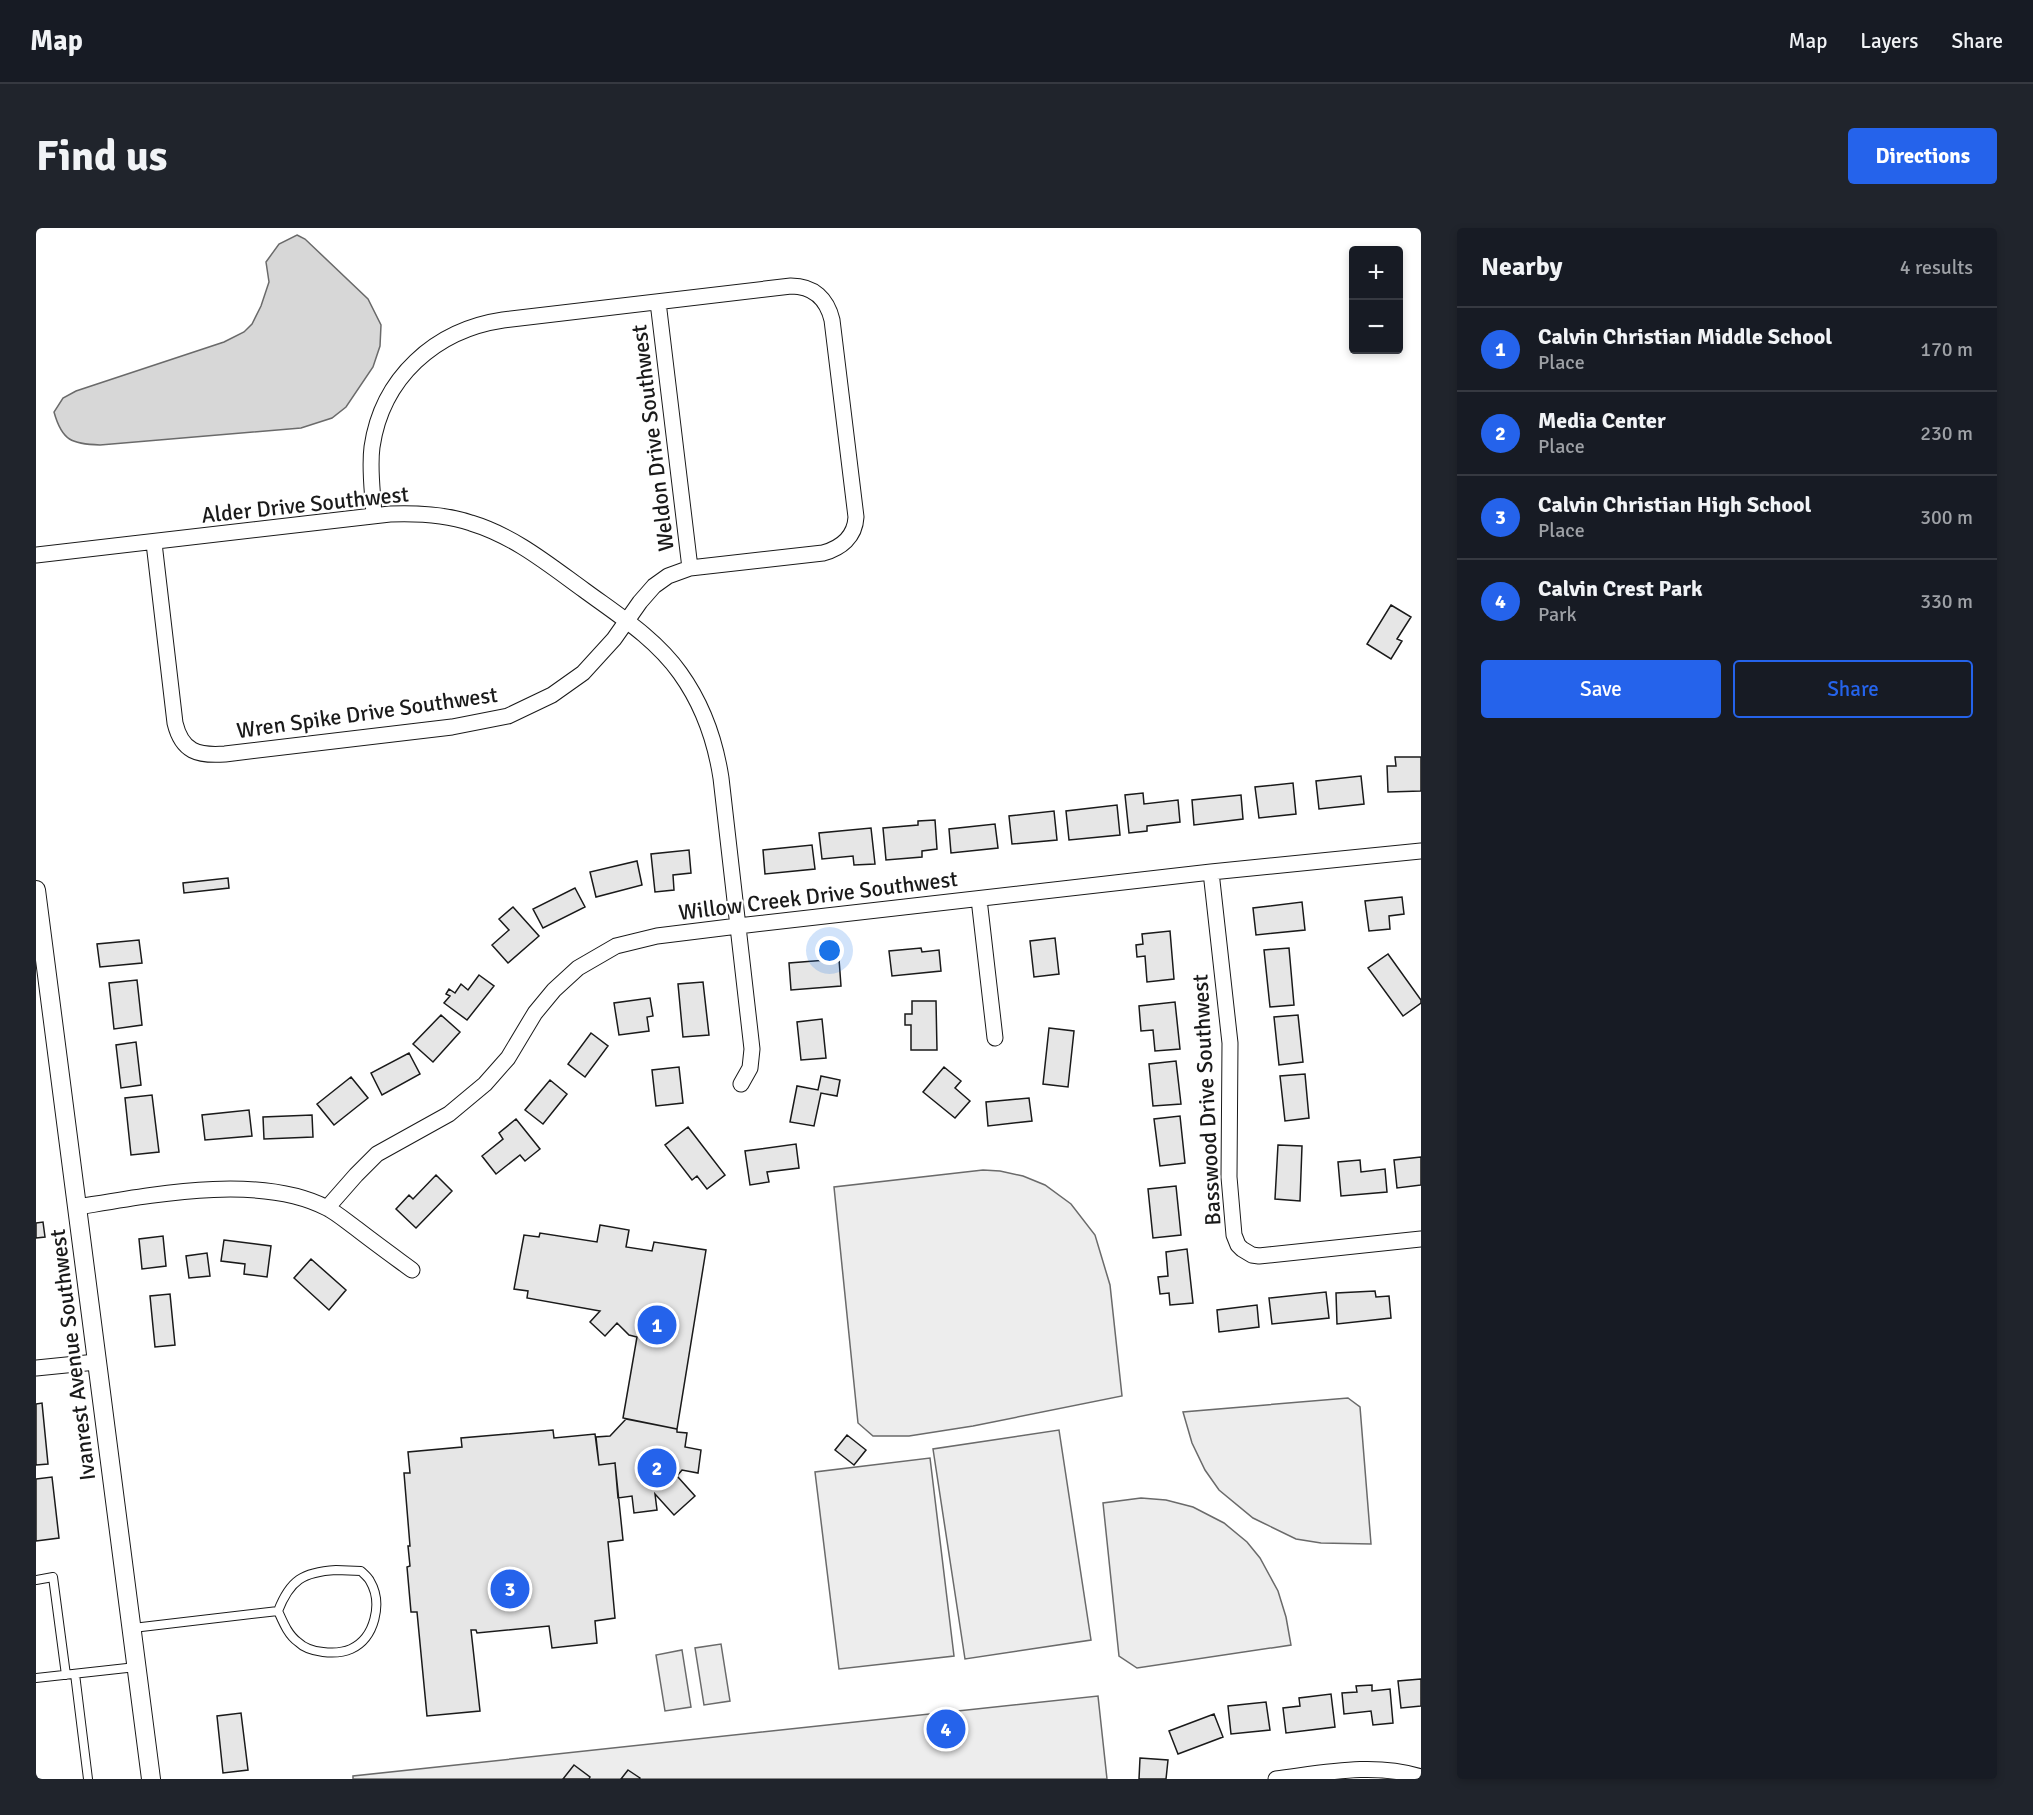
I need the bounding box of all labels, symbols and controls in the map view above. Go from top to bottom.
text: Map [30,24,83,58]
text: Map [1789,28,1827,54]
text: Layers [1860,28,1918,54]
text: Share [1951,28,2003,54]
button: Directions [1848,128,1997,184]
text: Find us [36,131,167,182]
map controls [1349,246,1403,354]
button: + [1349,246,1403,300]
text: Nearby [1481,251,1562,283]
text: 4 results [1900,255,1973,280]
button: − [1349,300,1403,354]
street label: Weldon Drive Southwest [625,323,680,553]
text: Calvin Christian Middle School [1538,323,1832,350]
text: 1 [1495,337,1506,362]
text: 170 m [1920,337,1973,362]
text: Place [1538,350,1585,375]
text: Media Center [1538,407,1666,434]
text: 2 [1495,421,1506,446]
text: 230 m [1920,421,1973,446]
text: Place [1538,434,1585,459]
street label: Alder Drive Southwest [200,480,410,529]
text: Calvin Christian High School [1538,491,1811,518]
text: 3 [1495,505,1506,530]
text: 300 m [1920,505,1973,530]
text: Place [1538,518,1585,543]
text: Calvin Crest Park [1538,575,1703,602]
text: 4 [1495,589,1506,614]
text: 330 m [1920,589,1973,614]
text: Park [1538,602,1576,627]
button: Save [1481,660,1721,718]
button: Share [1733,660,1973,718]
street label: Wren Spike Drive Southwest [235,681,500,744]
street label: Willow Creek Drive Southwest [677,865,959,926]
your location [815,936,844,965]
street label: Basswood Drive Southwest [1186,973,1227,1226]
street label: Ivanrest Avenue Southwest [44,1227,101,1482]
pin: 1 [638,1302,676,1348]
pin: 2 [638,1446,676,1490]
pin: 3 [490,1566,530,1612]
pin: 4 [926,1706,966,1752]

